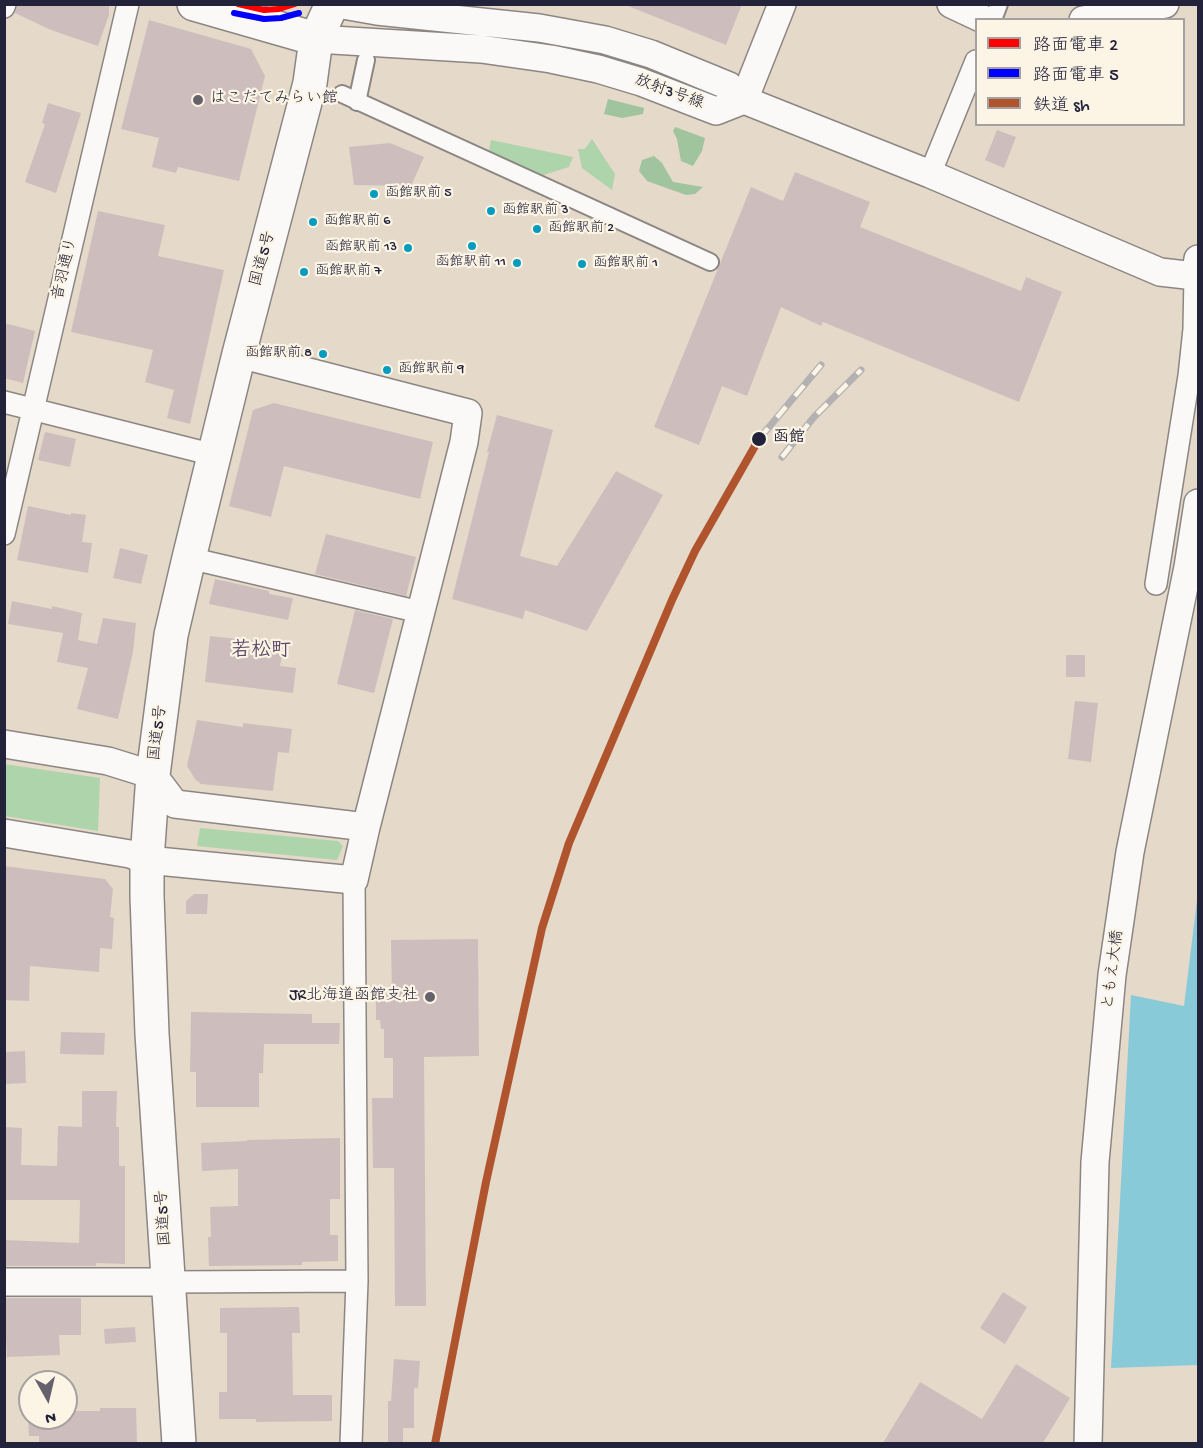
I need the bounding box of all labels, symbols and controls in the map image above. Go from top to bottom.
legend [975,18,1185,126]
text: 路面電車 2 [1033,36,1118,57]
text: 路面電車 5 [1033,66,1119,87]
street label: 放射3号線 [632,72,706,114]
place label: はこだてみらい館 [210,90,338,110]
marker: はこだてみらい館 [191,93,205,107]
text: 鉄道 sh [1033,96,1090,117]
place label: 函館駅前 5 [385,186,452,202]
marker: 函館駅前 5 [368,188,380,200]
place label: 函館駅前 3 [502,203,569,219]
marker: 函館駅前 3 [485,205,497,217]
place label: 函館駅前 6 [324,214,390,230]
marker: 函館駅前 6 [307,216,319,228]
place label: 函館駅前 2 [548,221,614,237]
marker: 函館駅前 2 [531,223,543,235]
street label: 国道5号 [247,229,281,289]
street label: 音羽通り [49,236,83,302]
place label: 函館駅前 13 [325,240,397,256]
unlabelled marker [466,240,478,252]
marker: 函館駅前 13 [402,242,414,254]
place label: 函館駅前 11 [435,255,506,271]
place label: 函館駅前 1 [593,256,658,272]
marker: 函館駅前 11 [511,257,523,269]
marker: 函館駅前 1 [576,258,588,270]
place label: 函館駅前 7 [315,264,382,280]
marker: 函館駅前 7 [298,266,310,278]
place label: 函館駅前 8 [245,346,312,362]
marker: 函館駅前 8 [317,348,329,360]
place label: 函館駅前 9 [398,362,464,378]
marker: 函館駅前 9 [381,364,393,376]
place label: 函館 [773,429,805,449]
marker: 函館 [750,430,768,448]
district label: 若松町 [231,640,291,664]
street label: 国道5号 [146,704,172,762]
street label: ともえ大橋 [1100,929,1128,1011]
place label: JR北海道函館支社 [289,987,418,1007]
marker: JR北海道函館支社 [423,990,437,1004]
street label: 国道5号 [153,1189,177,1247]
north arrow [18,1370,78,1430]
text: N [44,1406,57,1426]

